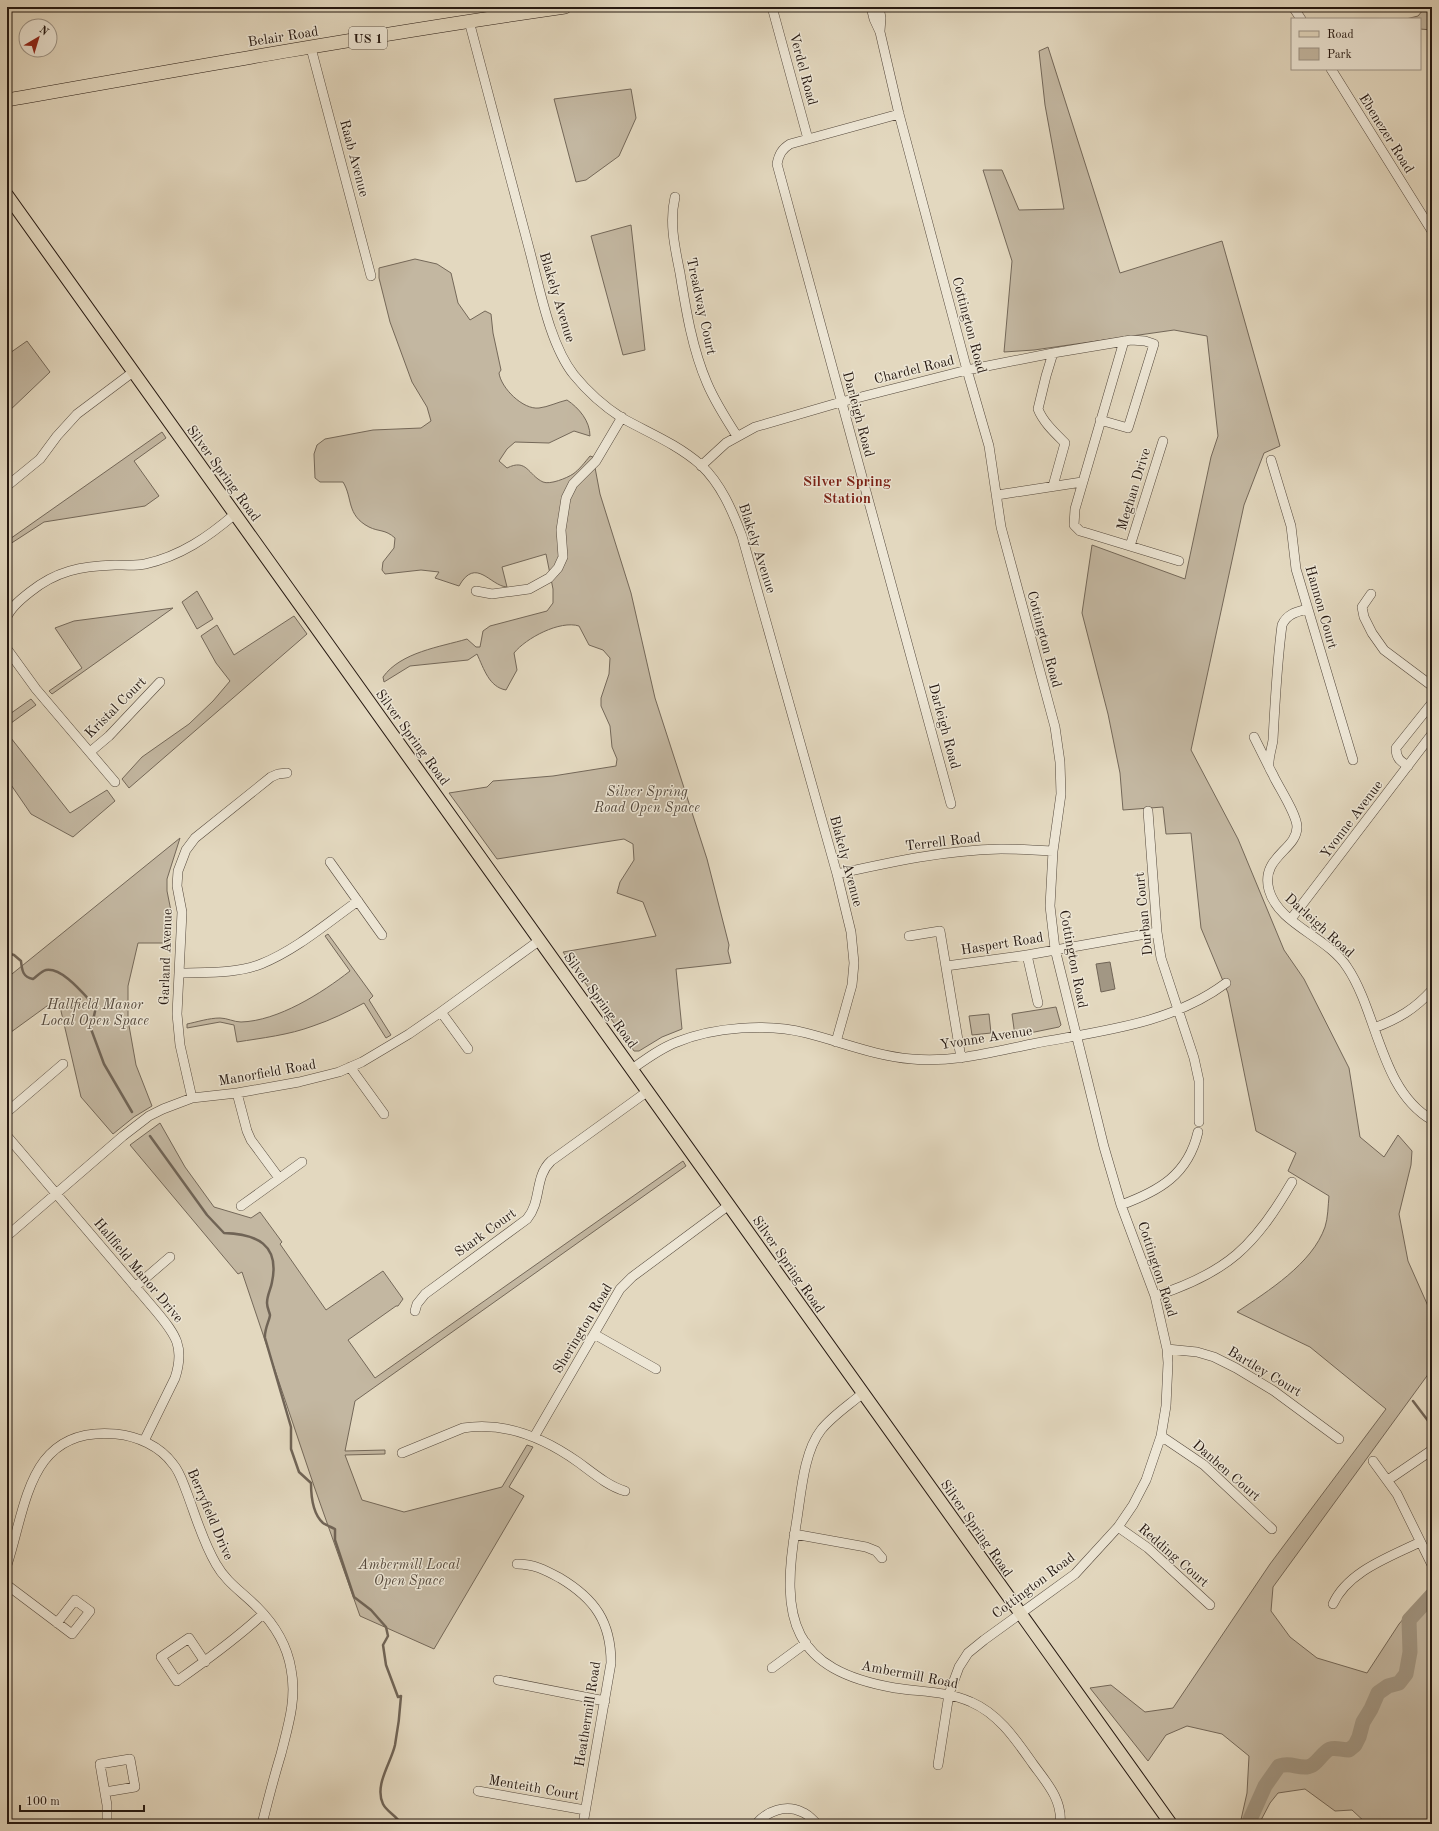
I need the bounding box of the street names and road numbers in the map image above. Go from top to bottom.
street label: Belair Road [247,24,320,49]
road number: US 1 [349,27,387,49]
street label: Verdel Road [787,32,819,107]
street label: Ebenezer Road [1356,91,1416,176]
street label: Raab Avenue [337,118,371,198]
street label: Blakely Avenue [537,250,577,344]
street label: Treadway Court [684,256,718,356]
street label: Cottington Road [949,275,989,375]
street label: Chardel Road [873,353,956,387]
street label: Darleigh Road [840,370,876,459]
street label: Silver Spring Road [184,423,263,524]
street label: Meghan Drive [1115,446,1153,532]
street label: Blakely Avenue [736,502,778,595]
street label: Hannon Court [1302,564,1340,651]
street label: Cottington Road [1024,589,1064,689]
street label: Kristal Court [82,674,149,741]
street label: Darleigh Road [926,682,962,771]
street label: Silver Spring Road [373,687,452,788]
street label: Yvonne Avenue [1318,778,1385,861]
street label: Blakely Avenue [827,814,865,908]
street label: Terrell Road [905,830,982,854]
street label: Durban Court [1133,871,1155,956]
street label: Darleigh Road [1282,891,1357,960]
street label: Garland Avenue [157,908,175,1006]
street label: Cottington Road [1057,909,1089,1009]
street label: Haspert Road [960,931,1044,957]
street label: Silver Spring Road [561,950,640,1051]
street label: Yvonne Avenue [939,1024,1033,1052]
street label: Manorfield Road [217,1057,317,1088]
street label: Stark Court [452,1206,519,1260]
street label: Silver Spring Road [750,1214,827,1316]
street label: Hallfield Manor Drive [91,1216,186,1325]
street label: Cottington Road [1135,1220,1179,1319]
street label: Sherington Road [551,1281,615,1376]
street label: Bartley Court [1225,1344,1304,1399]
street label: Danben Court [1190,1438,1263,1504]
street label: Berryfield Drive [185,1467,236,1562]
street label: Silver Spring Road [938,1478,1015,1580]
street label: Redding Court [1135,1521,1211,1590]
street label: Cottington Road [990,1550,1078,1621]
street label: Ambermill Road [860,1659,960,1691]
street label: Heathermill Road [573,1660,603,1768]
street label: Menteith Court [487,1773,580,1803]

